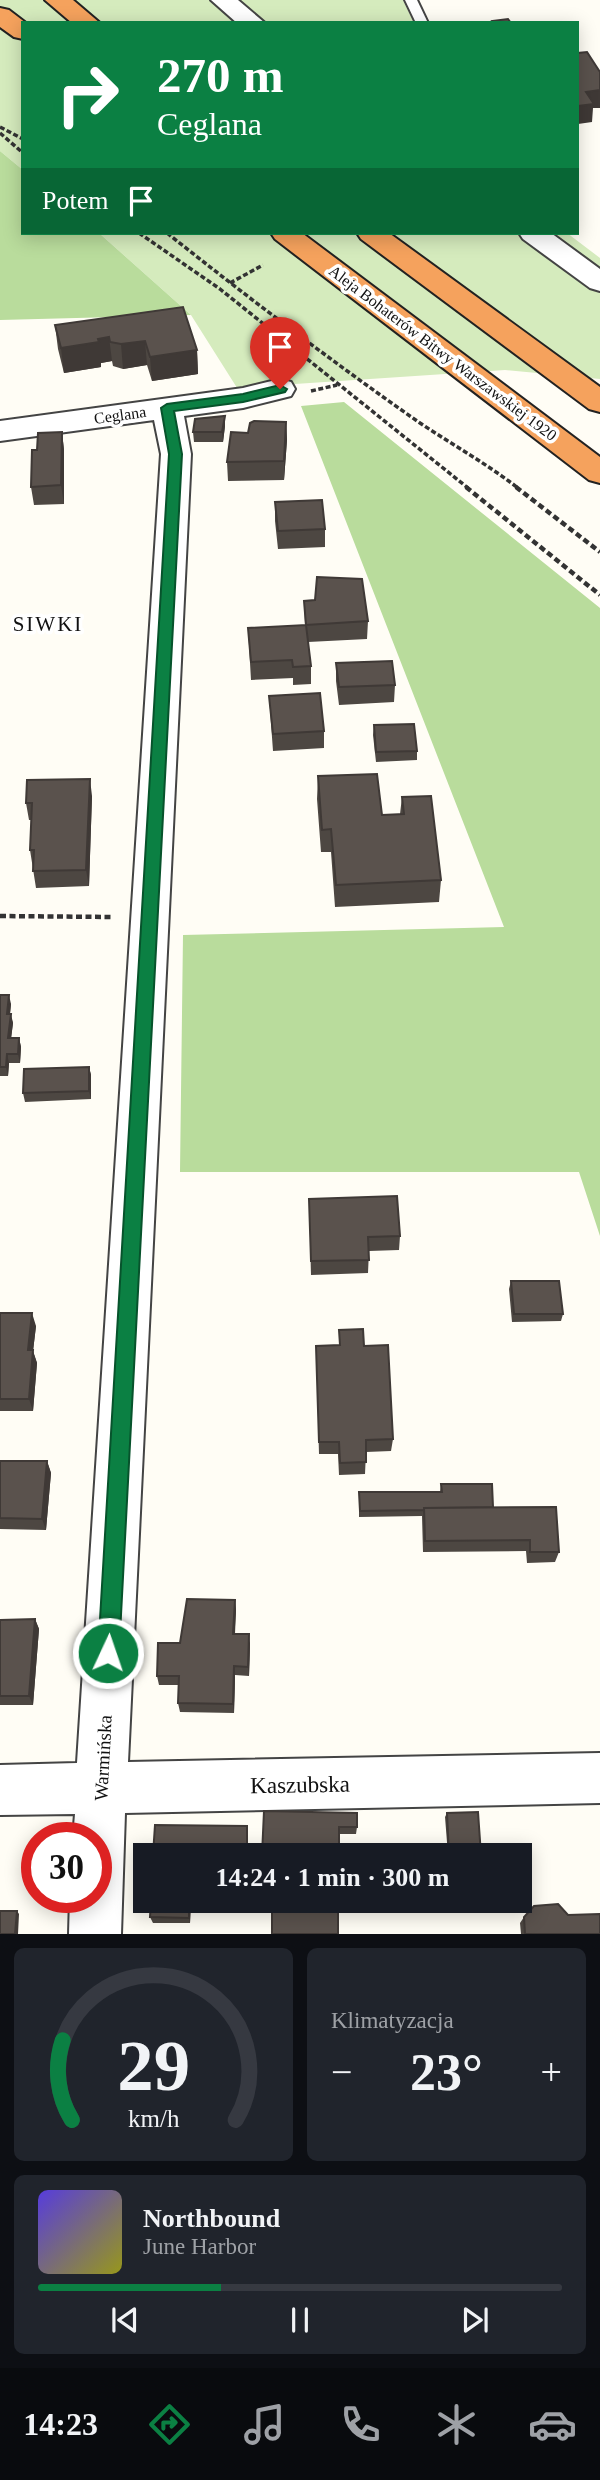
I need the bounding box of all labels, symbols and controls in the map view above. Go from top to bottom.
text: 270 m [157,48,284,103]
icon: right [42,49,133,140]
text: Ceglana [157,106,262,142]
icon: arrive [122,182,160,220]
text: Potem [42,186,108,215]
street label: Aleja Bohaterów Bitwy Warszawskiej 1920 [325,262,560,445]
pin [250,317,310,389]
icon: arrive [261,328,299,366]
street label: Ceglana [93,403,147,428]
district label: SIWKI [13,612,83,636]
position arrow [71,1616,145,1690]
street label: Warmińska [90,1714,116,1802]
street label: Kaszubska [250,1772,350,1798]
speed limit sign: 30 [21,1822,112,1913]
text: 14:24 · 1 min · 300 m [216,1863,450,1892]
text: Klimatyzacja [331,2008,454,2033]
text: 29 [117,2026,190,2107]
text: 23° [410,2044,483,2101]
text: − [331,2051,352,2093]
text: + [541,2051,562,2093]
text: km/h [128,2105,180,2132]
text: Northbound [143,2204,280,2233]
text: June Harbor [143,2234,256,2259]
icon: previous [106,2301,144,2339]
icon: pause [281,2301,319,2339]
icon: next [456,2301,494,2339]
icon: directions [145,2400,194,2449]
icon: music [240,2400,289,2449]
icon: phone [336,2400,385,2449]
icon: climate [432,2400,481,2449]
icon: car [528,2400,577,2449]
text: 14:23 [23,2406,98,2442]

